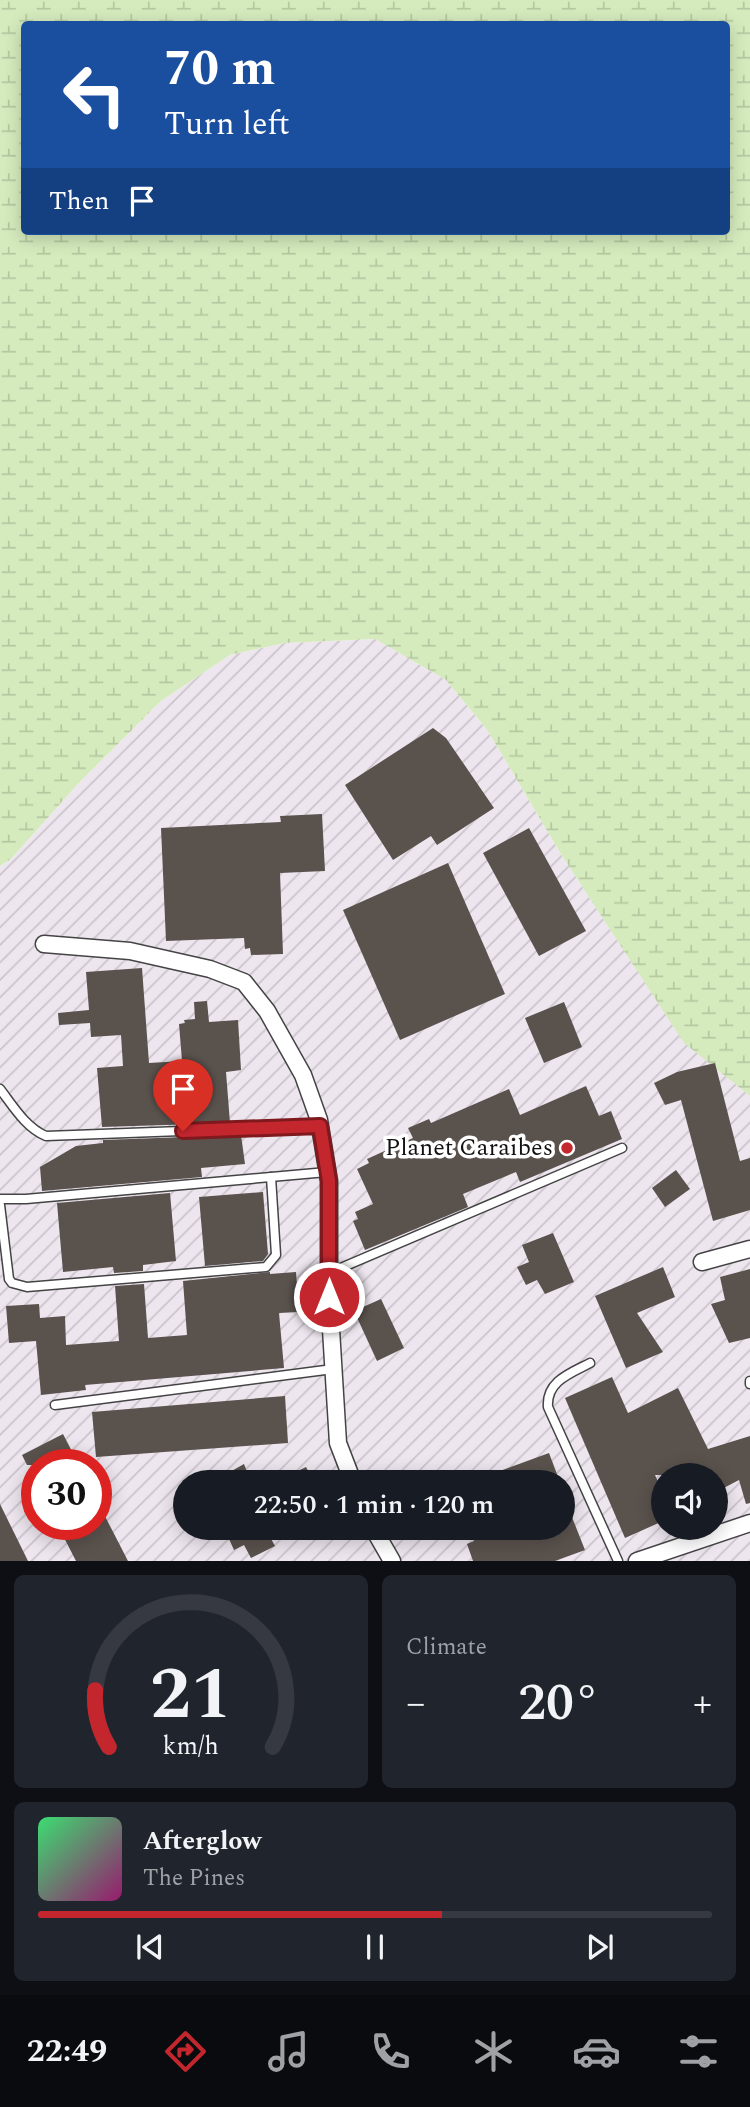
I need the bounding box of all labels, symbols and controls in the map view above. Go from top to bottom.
text: 70 m [164,32,275,107]
icon: left [49,49,140,140]
text: Turn left [164,100,290,149]
text: Then [49,181,109,221]
icon: arrive [123,182,161,220]
pin [153,1059,213,1131]
icon: arrive [164,1070,202,1108]
place label: Planet Caraibes [385,1130,553,1166]
marker: Planet Caraibes [559,1140,575,1156]
position arrow [292,1260,366,1334]
speed limit sign: 30 [21,1449,112,1540]
map controls [651,1463,728,1540]
button: sound [651,1463,728,1540]
text: 22:50 · 1 min · 120 m [254,1485,494,1525]
text: Climate [406,1630,487,1665]
text: 21 [150,1641,232,1752]
text: 20° [518,1664,600,1743]
text: − [406,1675,425,1733]
text: + [693,1675,712,1733]
text: km/h [163,1728,219,1766]
text: Afterglow [143,1821,262,1861]
text: The Pines [143,1861,245,1896]
icon: previous [131,1928,169,1966]
icon: pause [356,1928,394,1966]
icon: next [581,1928,619,1966]
text: 22:49 [27,2027,107,2076]
icon: directions [161,2027,210,2076]
icon: music [264,2027,313,2076]
icon: phone [366,2027,415,2076]
icon: climate [469,2027,518,2076]
icon: car [572,2027,621,2076]
icon: filters [674,2027,723,2076]

